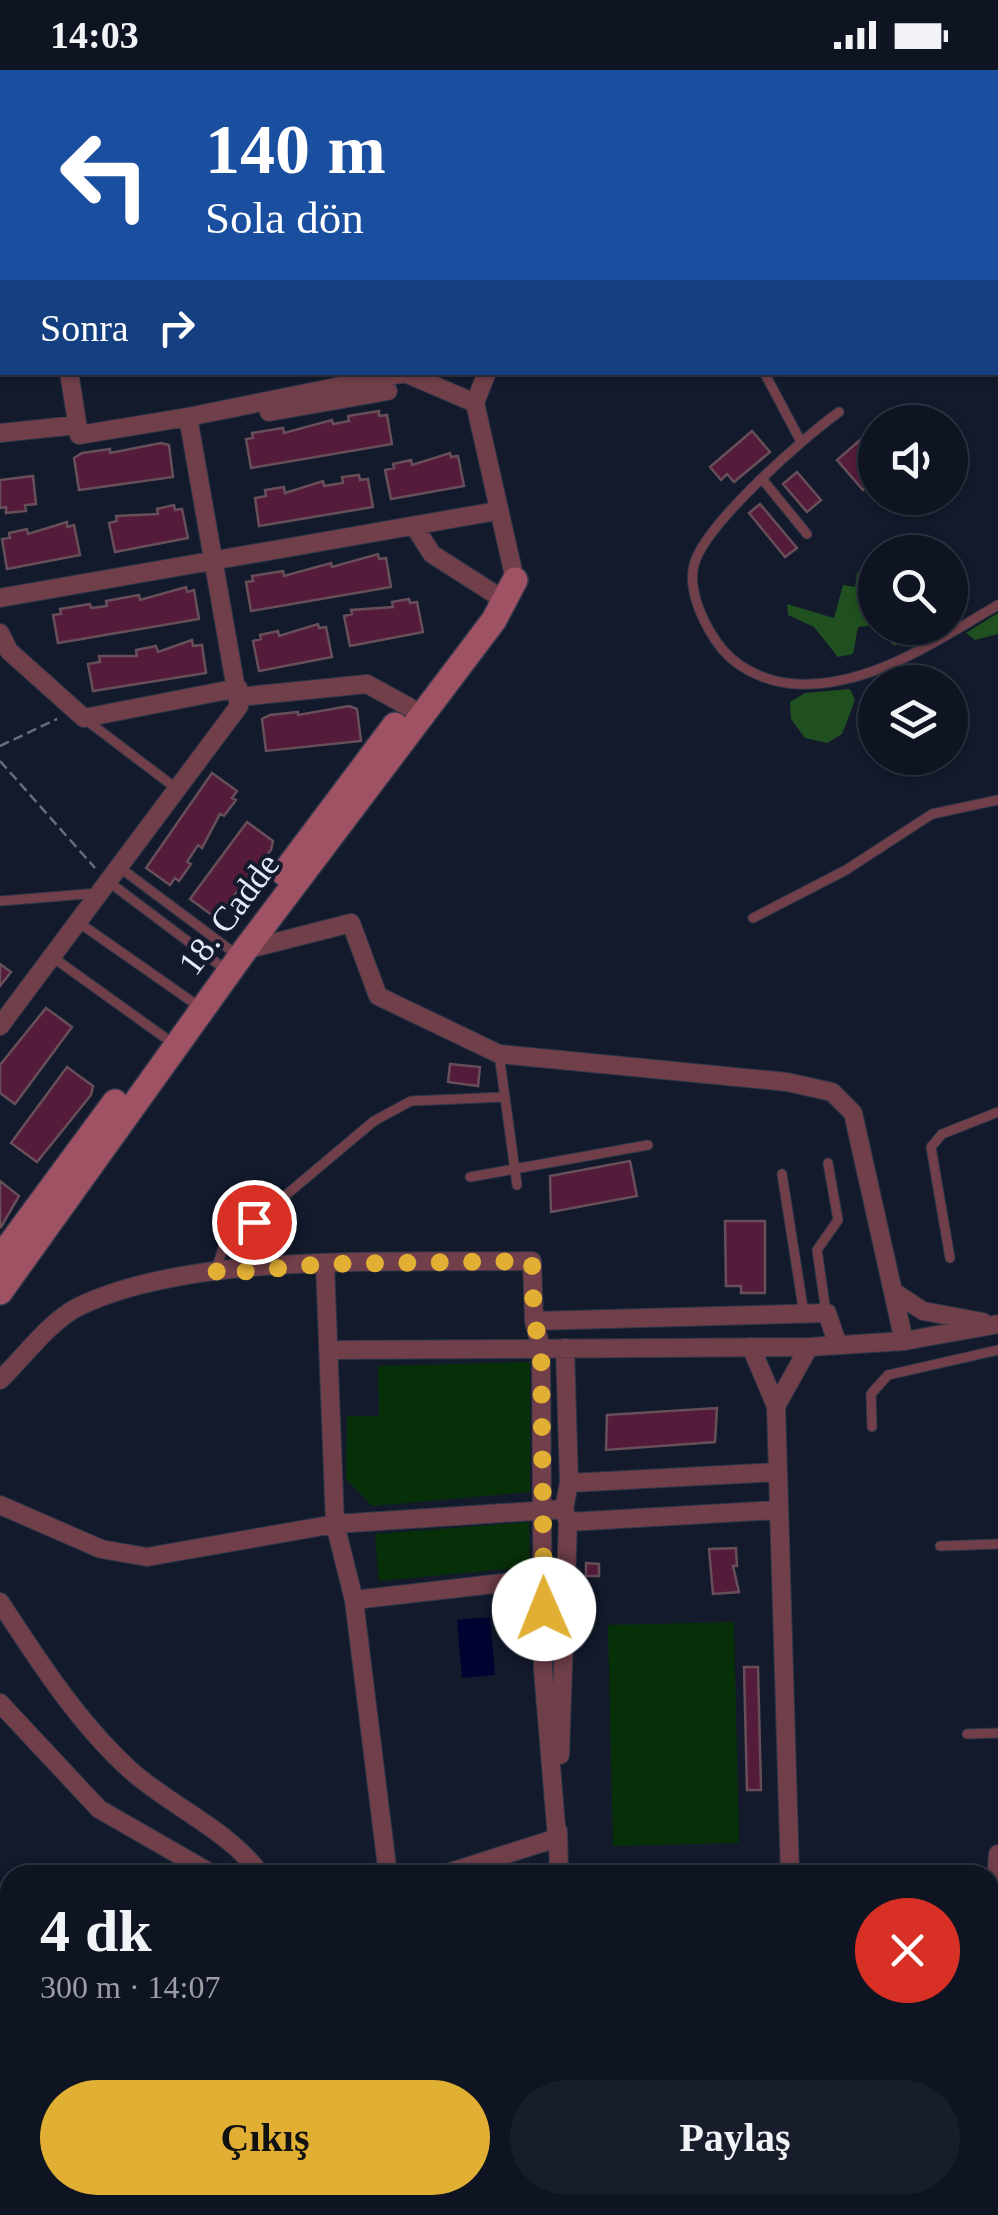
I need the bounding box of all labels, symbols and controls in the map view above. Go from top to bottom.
text: 14:03 [50,14,139,56]
icon: left [40,110,170,240]
text: 140 m [205,111,386,188]
text: Sola dön [205,193,364,243]
icon: right [149,300,204,355]
text: Sonra [40,307,129,349]
map controls [858,405,968,775]
button: sound [858,405,968,515]
button: search [858,535,968,645]
button: layers [858,665,968,775]
street label: 18. Cadde [171,846,287,982]
pin [212,1180,297,1265]
icon: arrive [227,1195,282,1250]
position arrow [492,1557,596,1661]
text: 4 dk [40,1898,152,1964]
button: close [855,1898,960,2003]
text: 300 m · 14:07 [40,1969,220,2005]
button: Çıkış [40,2080,490,2195]
button: Paylaş [510,2080,960,2195]

